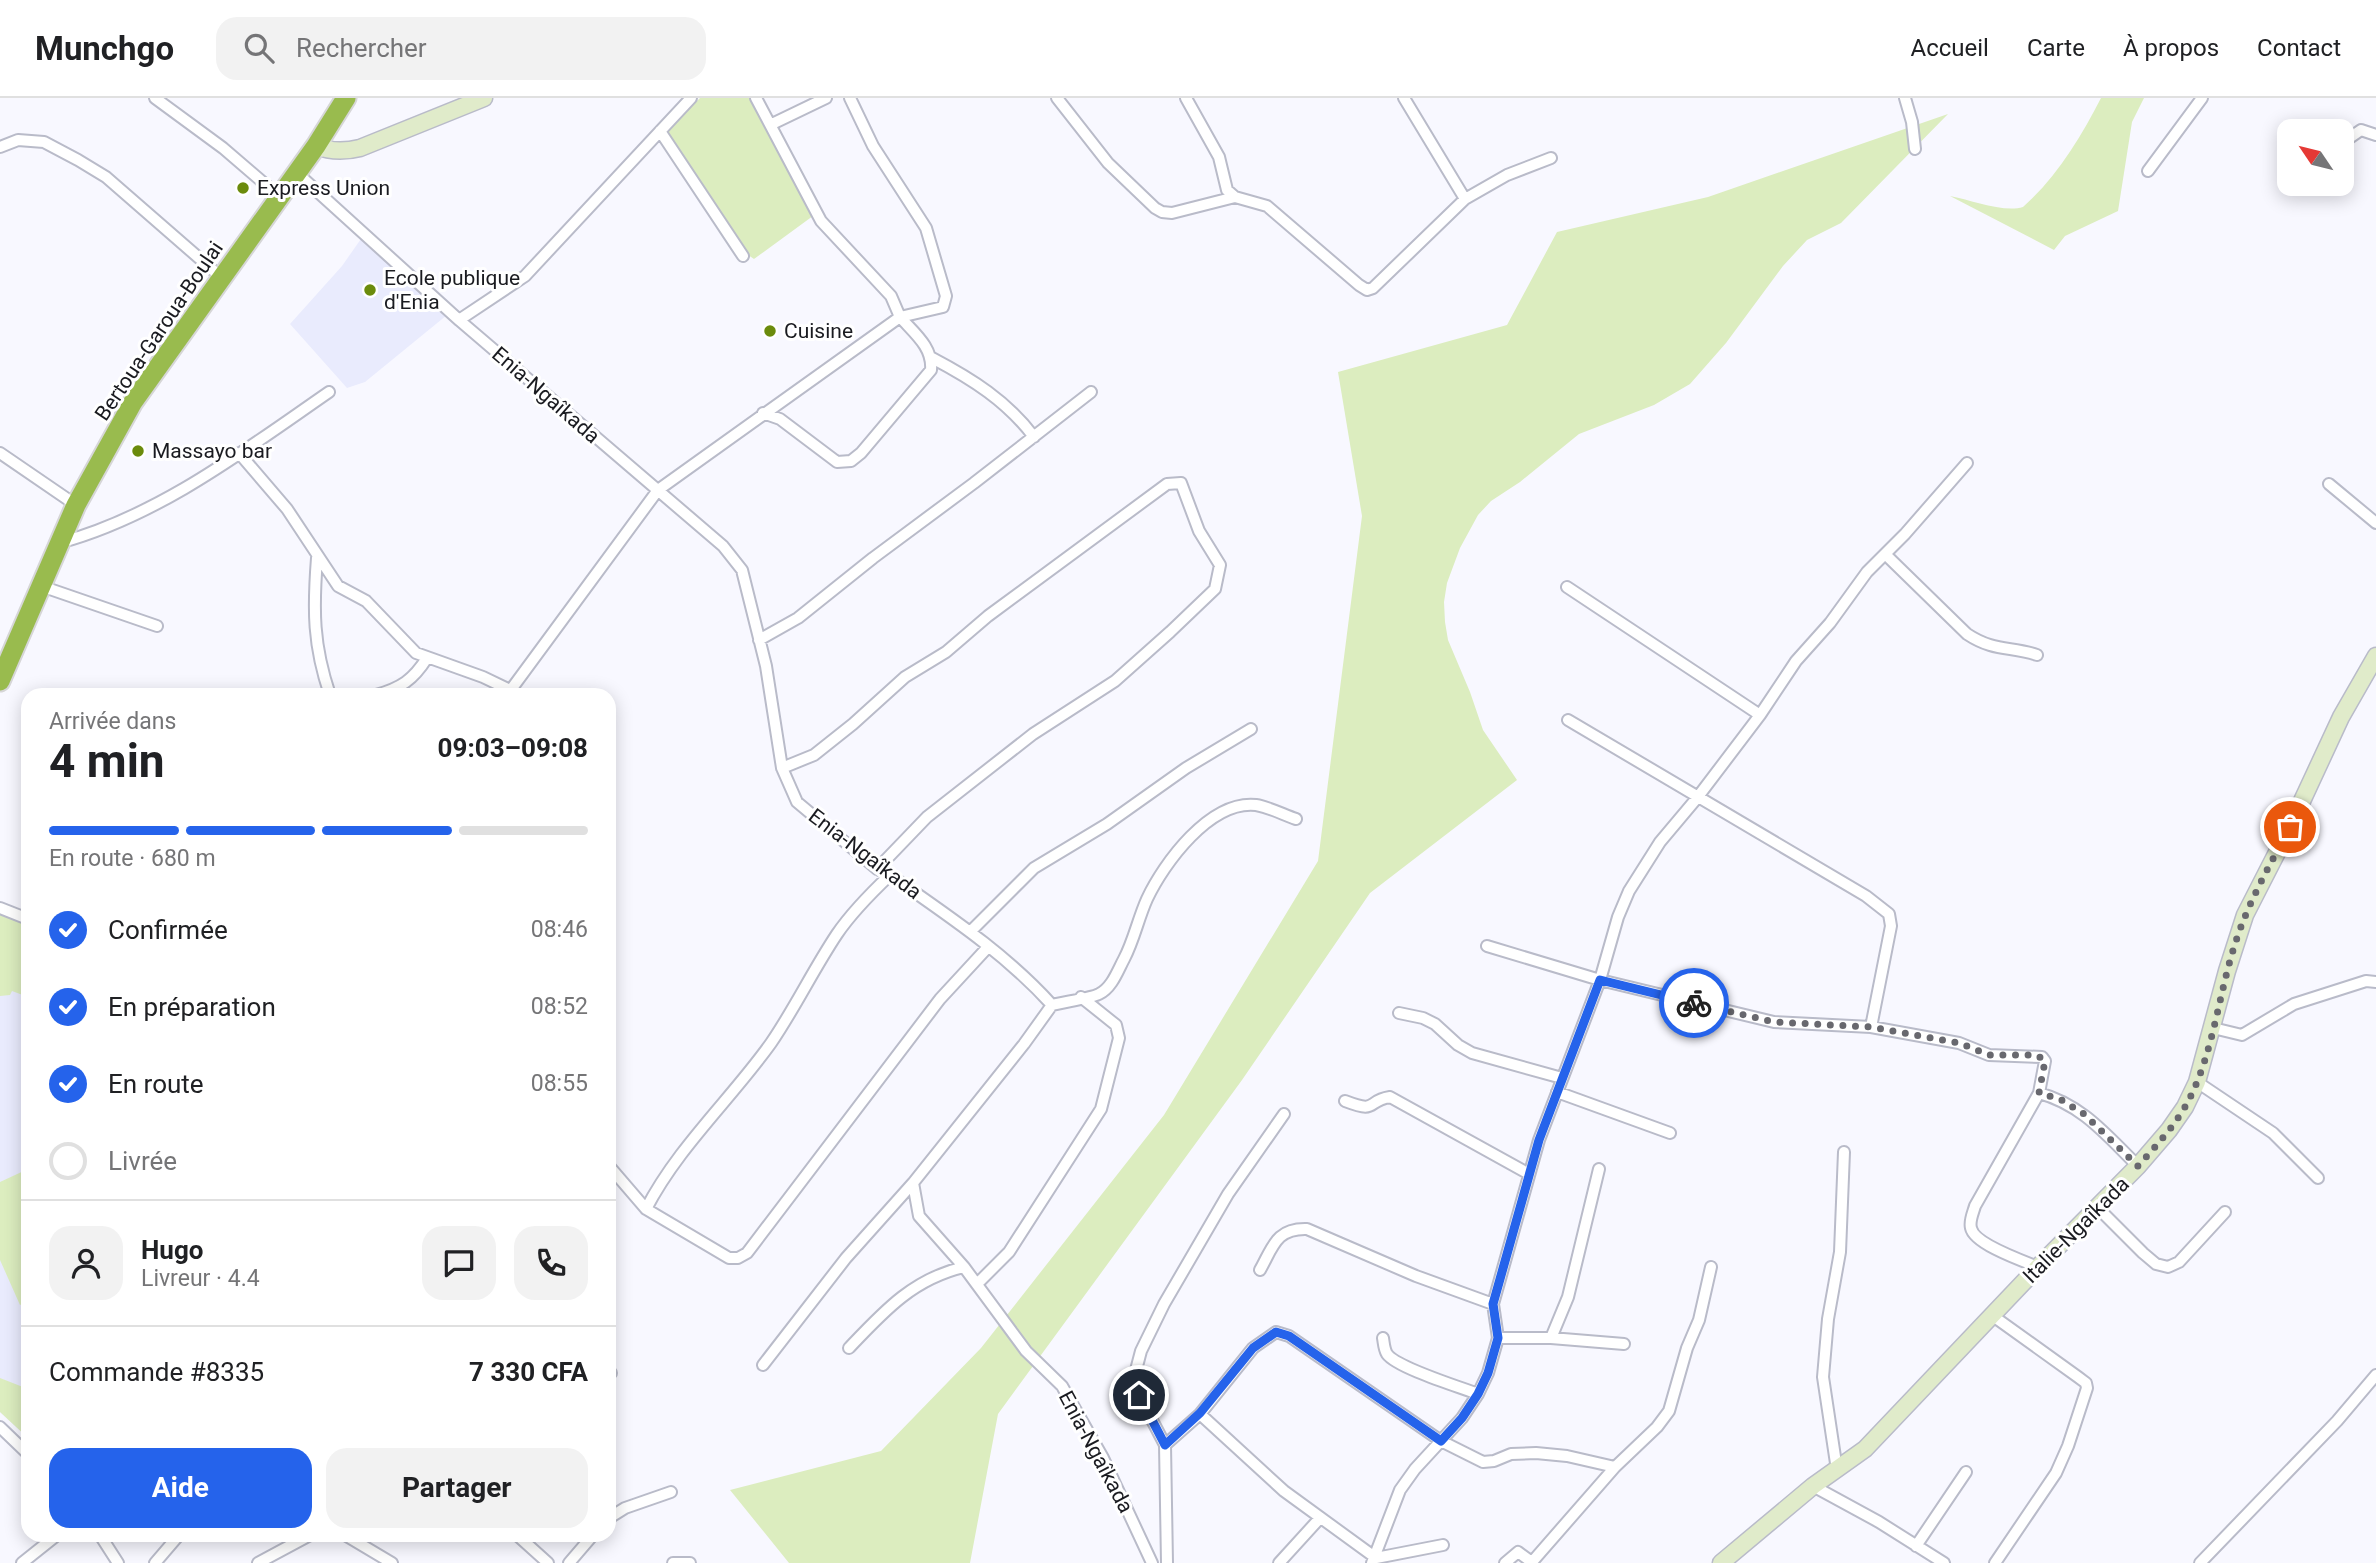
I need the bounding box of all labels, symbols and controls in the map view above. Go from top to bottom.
search box [216,17,706,80]
text: Munchgo [35,29,174,68]
icon: search [240,29,278,67]
text: Rechercher [296,33,427,63]
text: Accueil [1910,34,1989,62]
text: Carte [2027,34,2085,62]
text: À propos [2123,34,2219,62]
text: Contact [2257,34,2341,62]
north arrow [2277,119,2354,196]
map controls [2277,119,2354,196]
place label: Express Union [257,176,390,200]
marker: Express Union [235,180,251,196]
street label: Bertoua-Garoua-Boulai [90,237,228,425]
place label: Ecole publique d'Enia [384,266,520,314]
marker: Ecole publique d'Enia [362,282,378,298]
place label: Cuisine [784,319,853,343]
marker: Cuisine [762,323,778,339]
street label: Enia-Ngaîkada [487,342,605,448]
place label: Massayo bar [152,439,272,463]
marker: Massayo bar [130,443,146,459]
text: Arrivée dans [49,708,176,735]
text: 09:03–09:08 [438,733,588,763]
text: 4 min [49,734,165,788]
pin [2260,797,2320,857]
street label: Enia-Ngaîkada [804,804,926,904]
icon: bag [2271,808,2309,846]
text: En route · 680 m [49,845,216,872]
icon: check [49,911,87,949]
text: Confirmée [108,915,228,945]
text: 08:46 [531,916,588,943]
courier [1659,968,1729,1038]
icon: bike [1675,984,1713,1022]
icon: check [49,988,87,1026]
text: En préparation [108,992,276,1022]
text: 08:52 [531,993,588,1020]
icon: check [49,1065,87,1103]
text: En route [108,1069,204,1099]
text: 08:55 [531,1070,588,1097]
text: Livrée [108,1146,177,1176]
street label: Italie-Ngaîkada [2018,1172,2134,1288]
button: person [49,1226,123,1300]
button: chat [422,1226,496,1300]
button: phone [514,1226,588,1300]
text: Hugo [141,1235,203,1265]
text: Livreur · 4.4 [141,1265,260,1292]
text: Commande #8335 [49,1357,264,1387]
text: 7 330 CFA [469,1357,588,1387]
pin [1109,1365,1169,1425]
icon: home [1120,1376,1158,1414]
street label: Enia-Ngaîkada [1054,1387,1138,1517]
button: Aide [49,1448,312,1528]
button: Partager [326,1448,588,1528]

